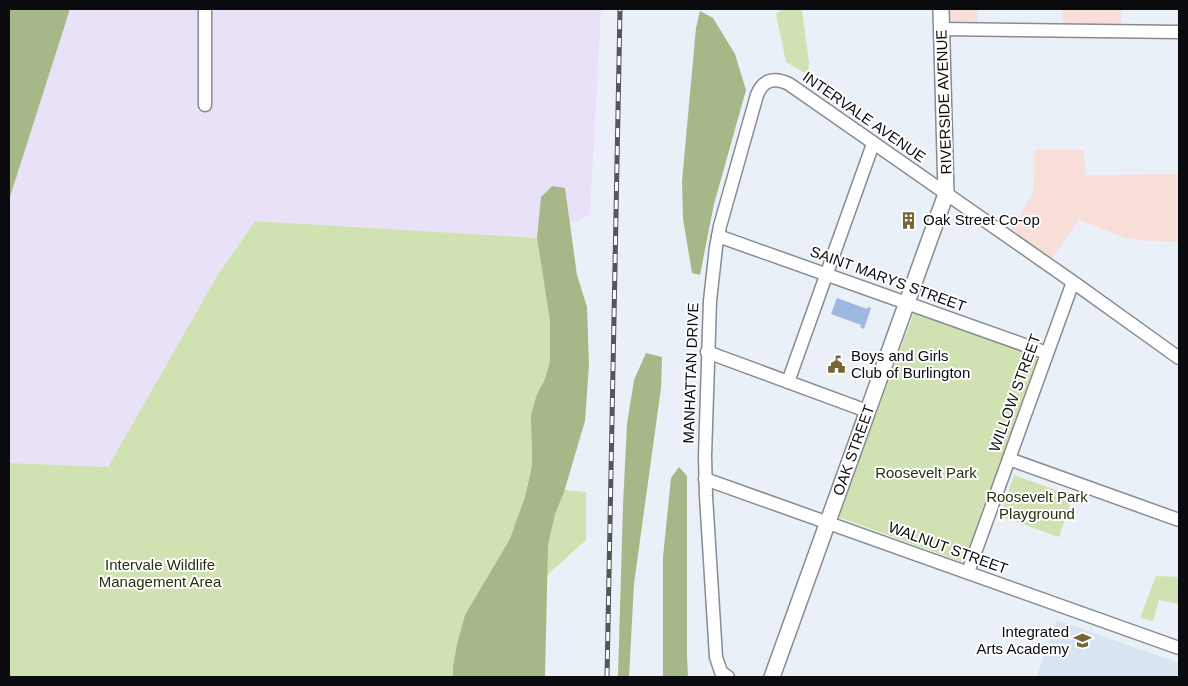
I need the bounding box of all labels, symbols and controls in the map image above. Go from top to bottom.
street label: RIVERSIDE AVENUE [932,29,955,175]
street label: INTERVALE AVENUE [800,68,929,165]
building icon: Oak Street Co-op [899,210,919,230]
place label: Oak Street Co-op [923,211,1040,228]
street label: SAINT MARYS STREET [808,242,968,315]
street label: MANHATTAN DRIVE [680,302,701,444]
street label: WILLOW STREET [985,332,1044,454]
place label: Boys and Girls Club of Burlington [851,347,970,381]
public building icon: Boys and Girls Club of Burlington [827,355,847,375]
street label: OAK STREET [829,402,877,498]
park label: Roosevelt Park [875,464,977,481]
park label: Roosevelt Park Playground [986,488,1088,522]
street label: WALNUT STREET [886,518,1010,577]
park label: Intervale Wildlife Management Area [99,556,222,590]
place label: Integrated Arts Academy [976,623,1069,657]
school or university icon: Integrated Arts Academy [1073,631,1093,651]

